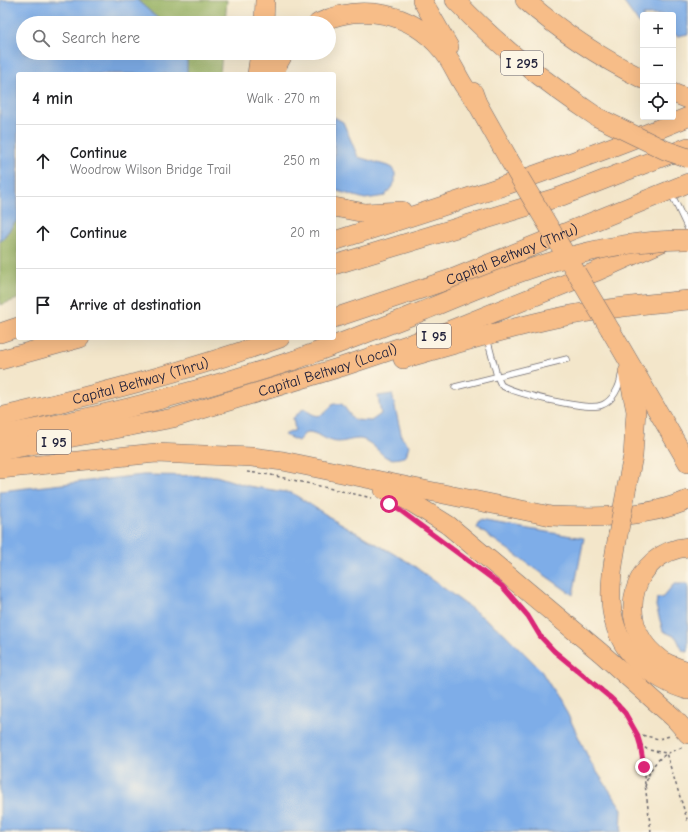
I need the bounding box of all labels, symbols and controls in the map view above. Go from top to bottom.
map controls [640,12,676,120]
button: + [640,12,676,48]
search box [16,16,336,60]
icon: search [30,27,52,49]
text: Search here [62,29,140,47]
button: − [640,48,676,84]
road number: I 295 [501,51,543,75]
button: locate [640,84,676,120]
text: 4 min [32,89,73,108]
text: Walk · 270 m [247,91,320,106]
text: Continue [70,144,127,162]
icon: ahead [32,150,54,172]
text: 250 m [283,153,320,168]
text: Woodrow Wilson Bridge Trail [70,162,231,177]
street label: Capital Beltway (Thru) [444,220,581,289]
icon: ahead [32,222,54,244]
text: Continue [70,224,127,242]
text: 20 m [290,225,320,240]
icon: arrive [32,294,54,316]
text: Arrive at destination [70,296,201,314]
road number: I 95 [417,324,451,348]
street label: Capital Beltway (Local) [256,340,400,401]
street label: Capital Beltway (Thru) [70,353,211,408]
road number: I 95 [37,430,71,454]
route start [380,495,398,513]
route end [635,758,653,776]

